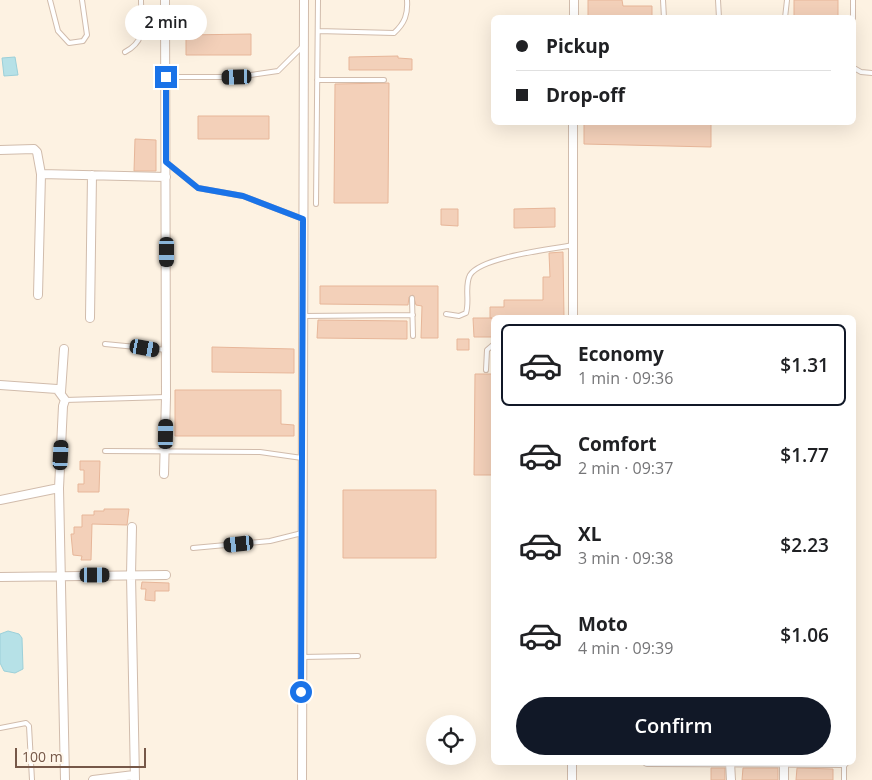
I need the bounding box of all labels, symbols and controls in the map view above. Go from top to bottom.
callout: 2 min [125,5,207,40]
text: 2 min [144,11,188,33]
text: Pickup [546,33,610,59]
route end [155,66,177,88]
car [221,69,252,85]
text: Drop-off [546,82,625,108]
car [159,237,174,267]
car [128,338,161,358]
text: Economy [578,341,664,367]
icon: car [518,343,563,388]
text: $1.31 [780,352,829,378]
text: 1 min · 09:36 [578,367,673,389]
car [158,419,173,449]
text: Comfort [578,431,657,457]
icon: car [518,433,563,478]
car [52,440,69,470]
text: $1.77 [780,442,829,468]
text: 2 min · 09:37 [578,457,673,479]
text: XL [578,521,601,547]
icon: car [518,523,563,568]
text: $2.23 [780,532,829,558]
car [223,535,254,553]
text: 3 min · 09:38 [578,547,673,569]
car [80,568,110,583]
text: Moto [578,611,628,637]
icon: car [518,613,563,658]
text: $1.06 [780,622,829,648]
text: 4 min · 09:39 [578,637,673,659]
route start [290,681,312,703]
button: Confirm [516,697,831,755]
map controls [426,715,476,765]
button: locate [426,715,476,765]
scale bar [15,745,146,768]
text: 100 m [22,747,63,766]

